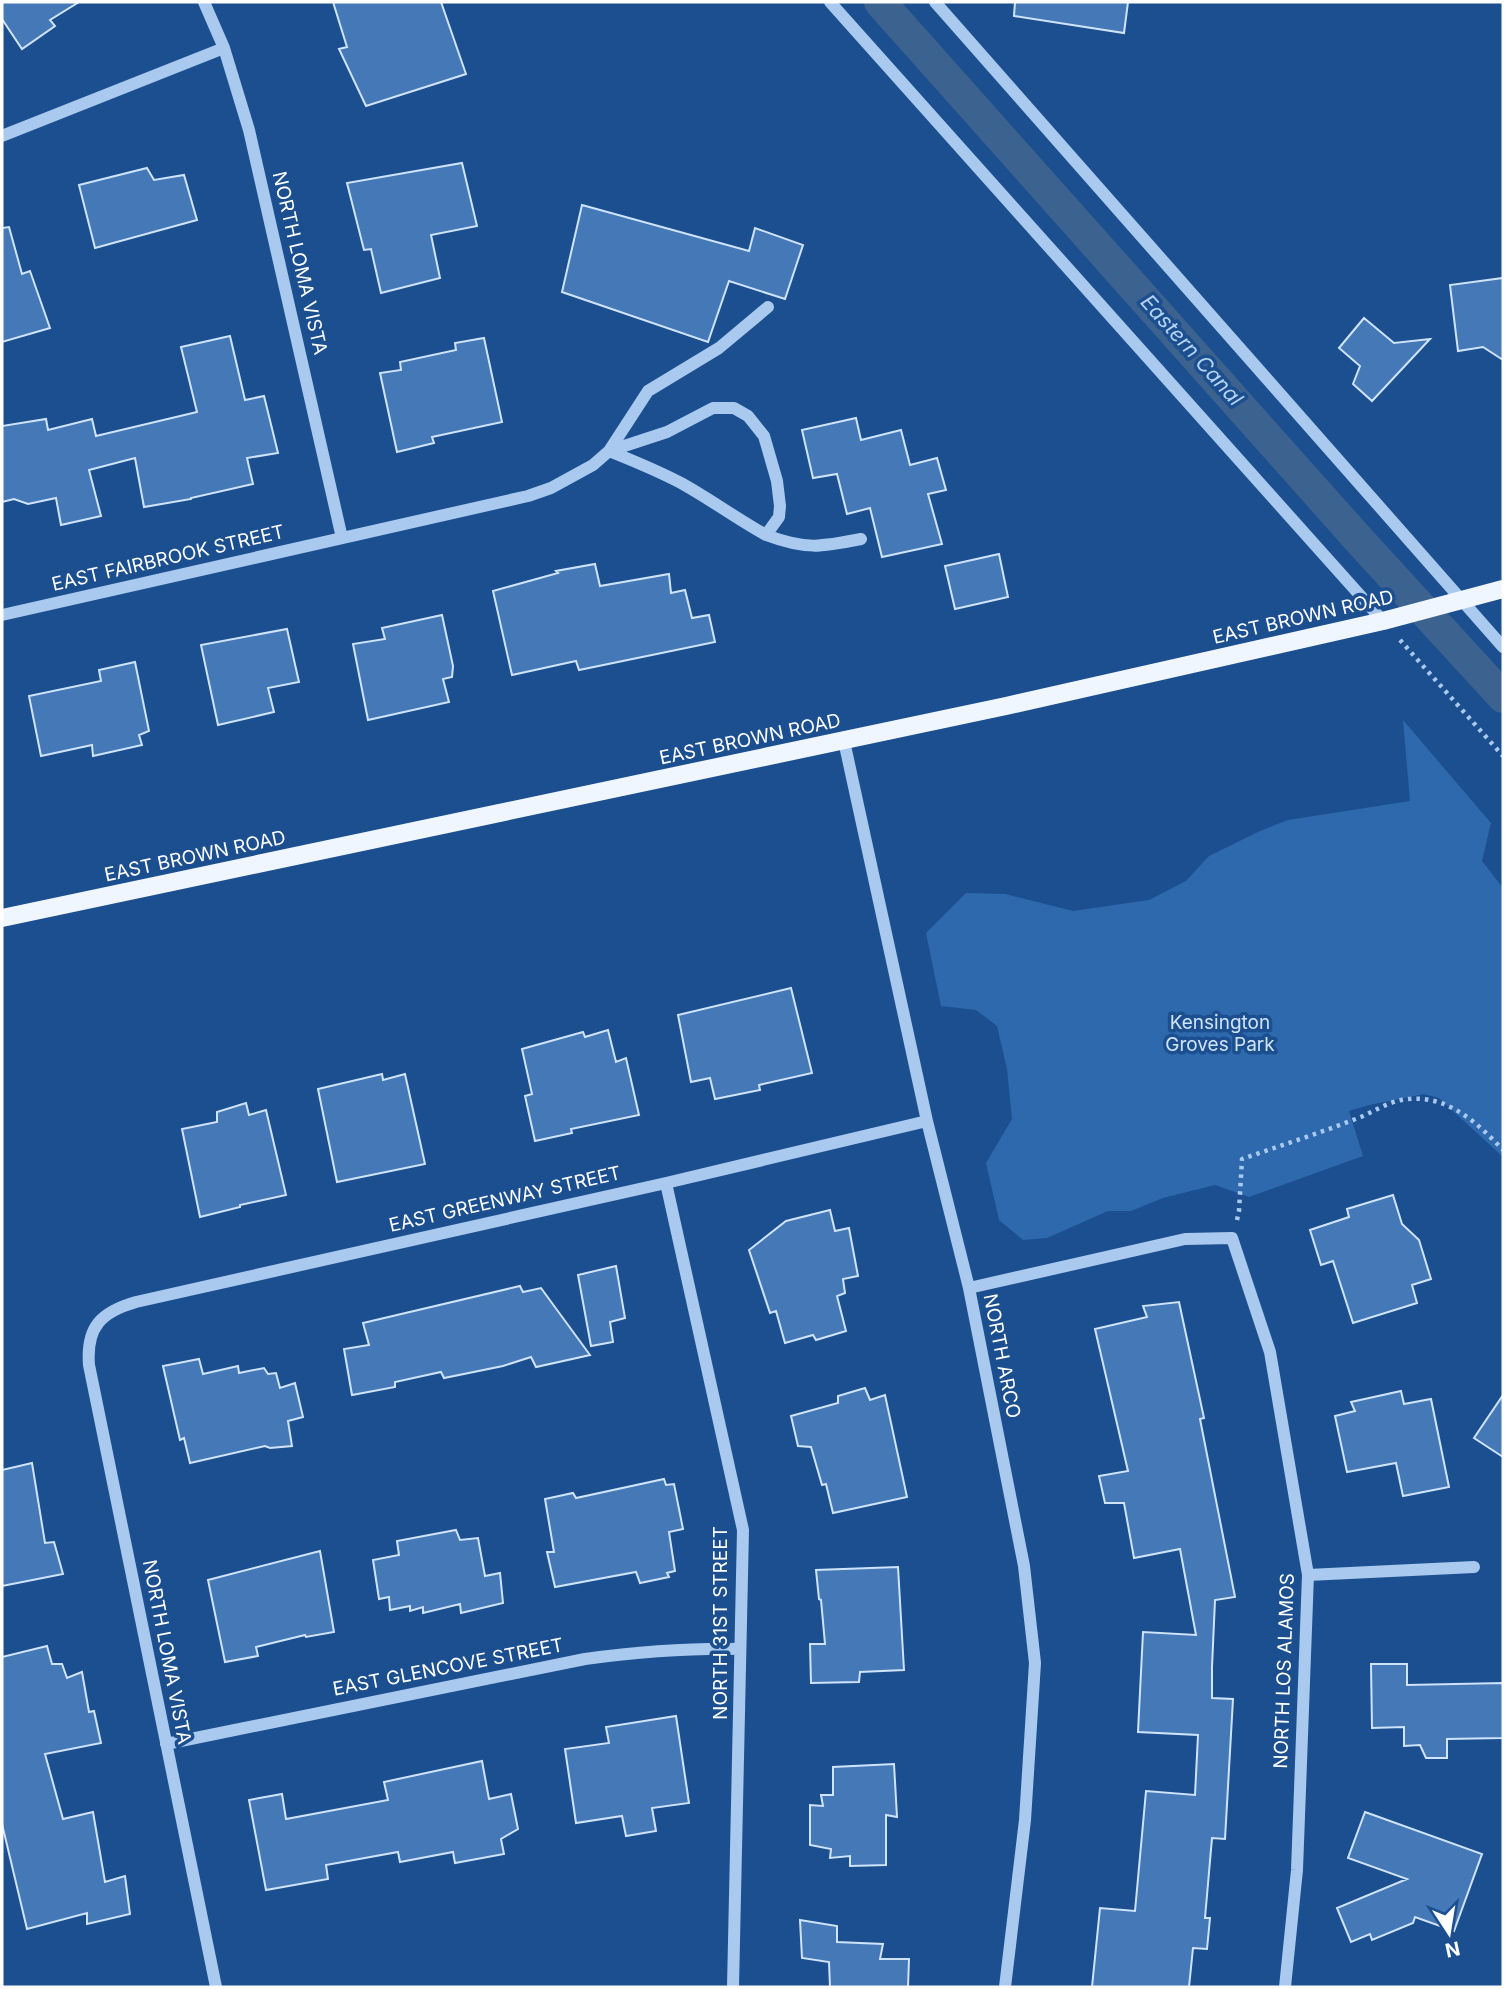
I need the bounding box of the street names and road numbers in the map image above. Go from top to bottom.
street label: NORTH LOMA VISTA [268,169,332,357]
street label: EAST FAIRBROOK STREET [50,520,286,596]
street label: EAST BROWN ROAD [1210,585,1396,649]
street label: EAST BROWN ROAD [657,709,843,769]
street label: EAST BROWN ROAD [102,826,288,886]
street label: EAST GREENWAY STREET [387,1161,623,1237]
street label: NORTH ARCO [979,1292,1025,1420]
street label: NORTH 31ST STREET [709,1526,732,1720]
street label: NORTH LOMA VISTA [138,1558,196,1746]
street label: NORTH LOS ALAMOS [1269,1573,1299,1769]
street label: EAST GLENCOVE STREET [331,1633,565,1701]

